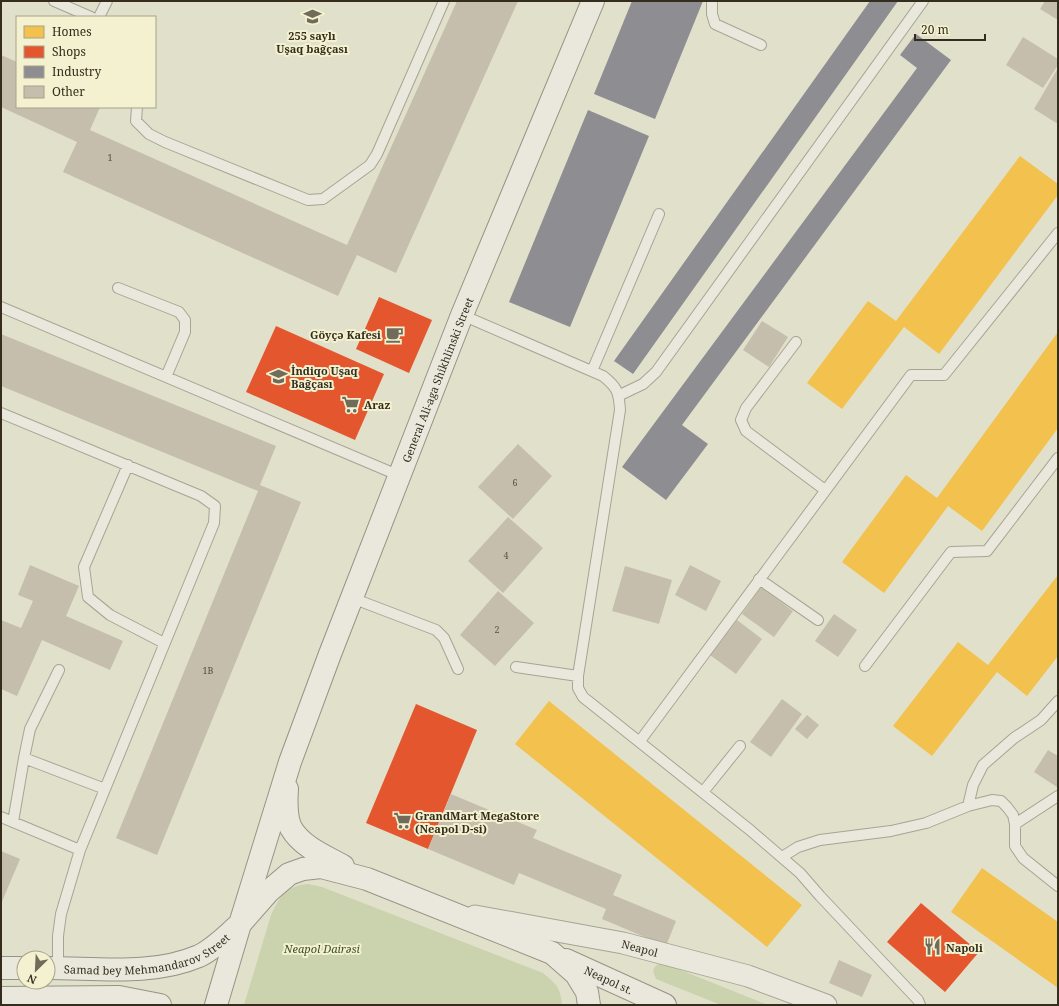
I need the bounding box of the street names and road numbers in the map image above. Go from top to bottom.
street label: General Ali-aga Shikhlinski Street [398,295,476,464]
street label: Samad bey Mehmandarov Street [64,930,232,977]
street label: Neapol [620,936,660,960]
street label: Neapol st. [582,962,636,997]

